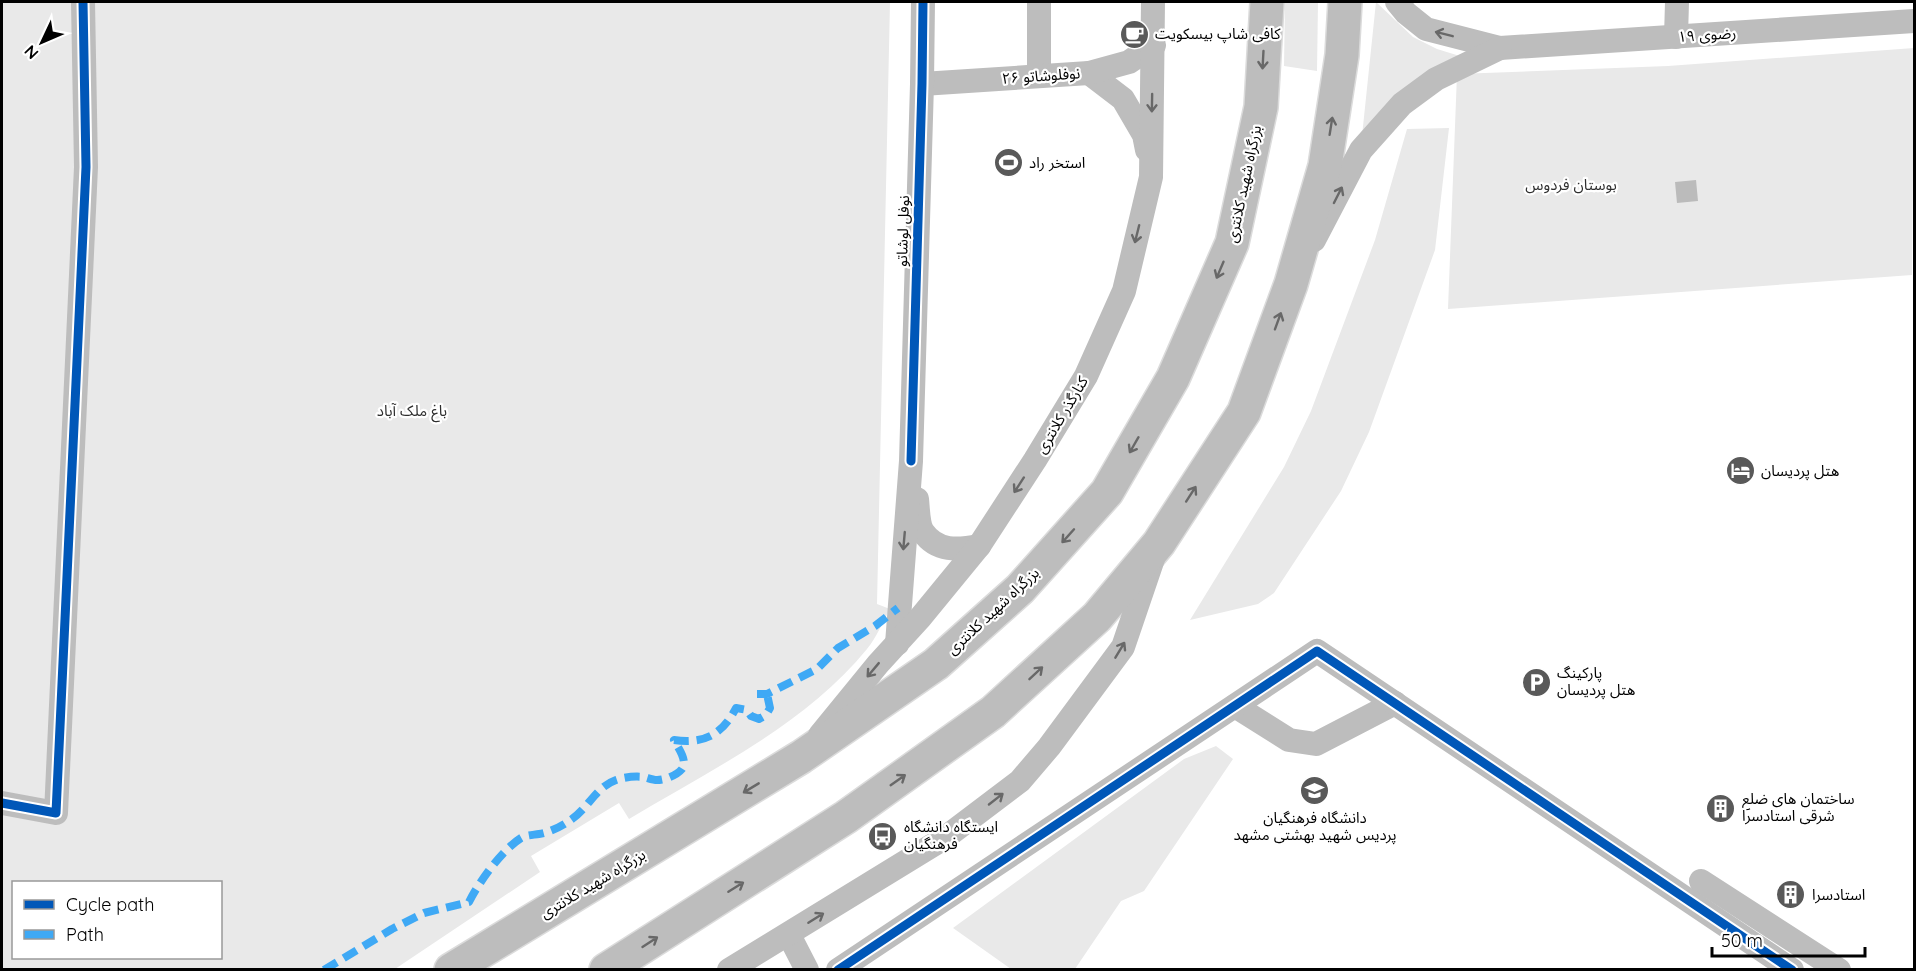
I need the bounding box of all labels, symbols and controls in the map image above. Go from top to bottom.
north arrow [12,12,72,72]
cafe icon: کافی شاپ بیسکویت [1118,18,1150,50]
street label: رضوی ۱۹ [1677,23,1737,46]
place label: کافی شاپ بیسکویت [1155,24,1281,44]
one-way arrow [1434,27,1453,39]
text: N [20,41,42,64]
one-way arrow [1258,49,1269,69]
street label: نوفلوشاتو ۲۶ [1001,63,1081,88]
one-way arrow [1147,93,1158,113]
one-way arrow [1326,116,1337,136]
street label: بزرگراه شهید کلانتری [1222,123,1265,244]
sports icon: استخر راد [992,147,1024,179]
place label: استخر راد [1029,153,1085,172]
park label: بوستان فردوس [1525,175,1617,194]
one-way arrow [1332,186,1344,204]
street label: نوفل لوشاتو [892,195,913,267]
one-way arrow [1131,224,1143,243]
one-way arrow [1214,261,1225,279]
one-way arrow [1273,312,1284,331]
street label: کنارگذر کلانتری [1031,372,1092,457]
park label: باغ ملک آباد [377,401,447,423]
one-way arrow [1128,436,1140,453]
hotel icon: هتل پردیسان [1724,455,1756,487]
place label: هتل پردیسان [1761,461,1839,481]
one-way arrow [1013,476,1025,492]
one-way arrow [1184,486,1197,503]
one-way arrow [1061,528,1075,543]
one-way arrow [898,530,909,550]
street label: بزرگراه شهید کلانتری [942,563,1043,658]
one-way arrow [1114,642,1126,659]
one-way arrow [867,662,880,678]
place label: پارکینگ هتل پردیسان [1557,663,1635,700]
one-way arrow [1029,665,1044,680]
parking icon: پارکینگ هتل پردیسان [1520,666,1552,698]
one-way arrow [890,774,906,786]
school or university icon: دانشگاه فرهنگیان پردیس شهید بهشتی مشهد [1299,775,1331,807]
one-way arrow [743,782,760,794]
place label: ساختمان های ضلع شرقی استادسرا [1742,789,1855,825]
building icon: ساختمان های ضلع شرقی استادسرا [1705,792,1737,824]
one-way arrow [987,793,1003,806]
place label: دانشگاه فرهنگیان پردیس شهید بهشتی مشهد [1233,808,1397,845]
place label: ایستگاه دانشگاه فرهنگیان [904,817,998,853]
bus stop icon: ایستگاه دانشگاه فرهنگیان [867,820,899,852]
street label: بزرگراه شهید کلانتری [537,845,649,923]
building icon: استادسرا [1775,879,1807,911]
legend [12,881,222,959]
one-way arrow [727,881,743,893]
place label: استادسرا [1812,885,1865,904]
text: Cycle path [66,893,154,916]
one-way arrow [807,912,824,925]
scale bar [1712,920,1865,958]
text: Path [66,923,104,946]
text: 50 m [1721,929,1763,952]
one-way arrow [641,935,658,948]

